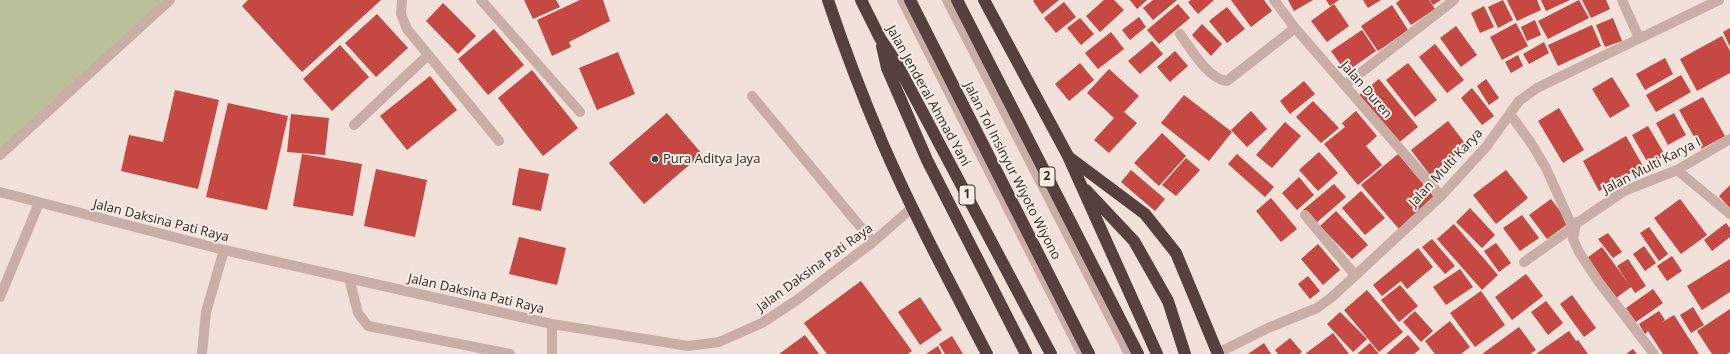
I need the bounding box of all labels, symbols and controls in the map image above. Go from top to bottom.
street label: Jalan Jenderal Ahmad Yani [883,23,973,169]
street label: Jalan Duren [1337,58,1395,122]
street label: Jalan Tol Insinyur Wiyoto Wiyono [960,80,1064,262]
street label: Jalan Multi Karya [1406,126,1486,210]
street label: Jalan Multi Karya I [1600,135,1704,197]
place label: Pura Aditya Jaya [663,151,760,167]
marker: Pura Aditya Jaya [650,154,660,164]
road number: 2 [1039,167,1055,187]
road number: 1 [959,185,975,205]
street label: Jalan Daksina Pati Raya [91,197,231,245]
street label: Jalan Daksina Pati Raya [754,221,876,315]
street label: Jalan Daksina Pati Raya [406,271,546,317]

